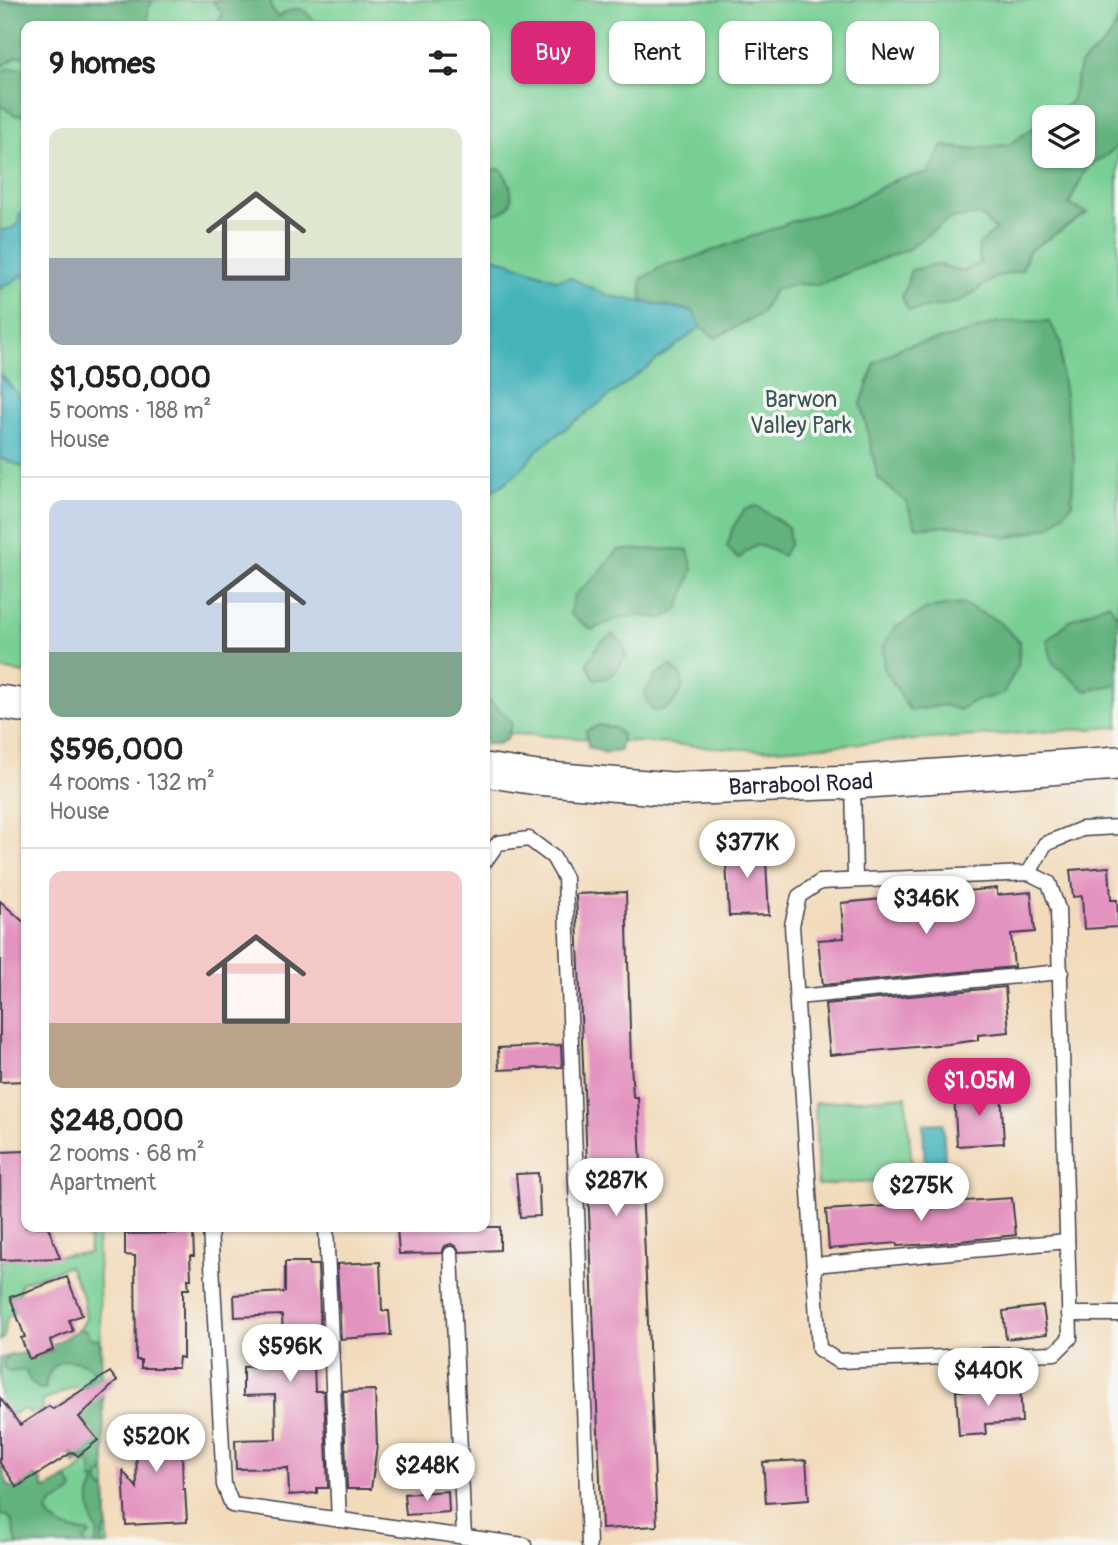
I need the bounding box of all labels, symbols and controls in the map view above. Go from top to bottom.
chip: Buy [511,21,595,84]
chip: Rent [609,21,705,84]
chip: Filters [719,21,832,84]
chip: New [846,21,939,84]
icon: filters [424,44,462,82]
text: 9 homes [49,45,155,82]
map controls [1032,105,1095,168]
button: layers [1032,105,1095,168]
icon: home [193,173,319,299]
text: $1,050,000 [49,359,211,396]
park label: Barwon Valley Park [750,385,852,440]
text: 5 rooms · 188 m² [49,396,211,425]
text: House [49,425,109,454]
icon: home [193,545,319,671]
text: $596,000 [49,731,184,768]
street label: Barrabool Road [728,766,874,801]
text: 4 rooms · 132 m² [49,768,215,797]
text: House [49,797,109,826]
pin: $377K [698,820,796,880]
text: $377K [715,828,779,857]
pin: $346K [877,876,975,936]
text: $346K [893,884,959,913]
icon: home [193,916,319,1042]
pin: $1.05M [922,1058,1036,1118]
text: $1.05M [943,1066,1015,1095]
text: $248,000 [49,1102,184,1139]
text: 2 rooms · 68 m² [49,1139,205,1168]
pin: $287K [567,1158,665,1218]
pin: $275K [872,1164,970,1223]
text: $287K [585,1166,647,1195]
text: Apartment [49,1168,156,1197]
text: $275K [889,1171,953,1200]
pin: $596K [241,1324,339,1384]
text: $596K [258,1332,322,1361]
pin: $440K [939,1348,1037,1408]
text: $440K [954,1356,1022,1385]
pin: $520K [107,1414,205,1474]
text: $520K [122,1422,190,1451]
pin: $248K [378,1444,476,1503]
text: $248K [395,1451,459,1480]

